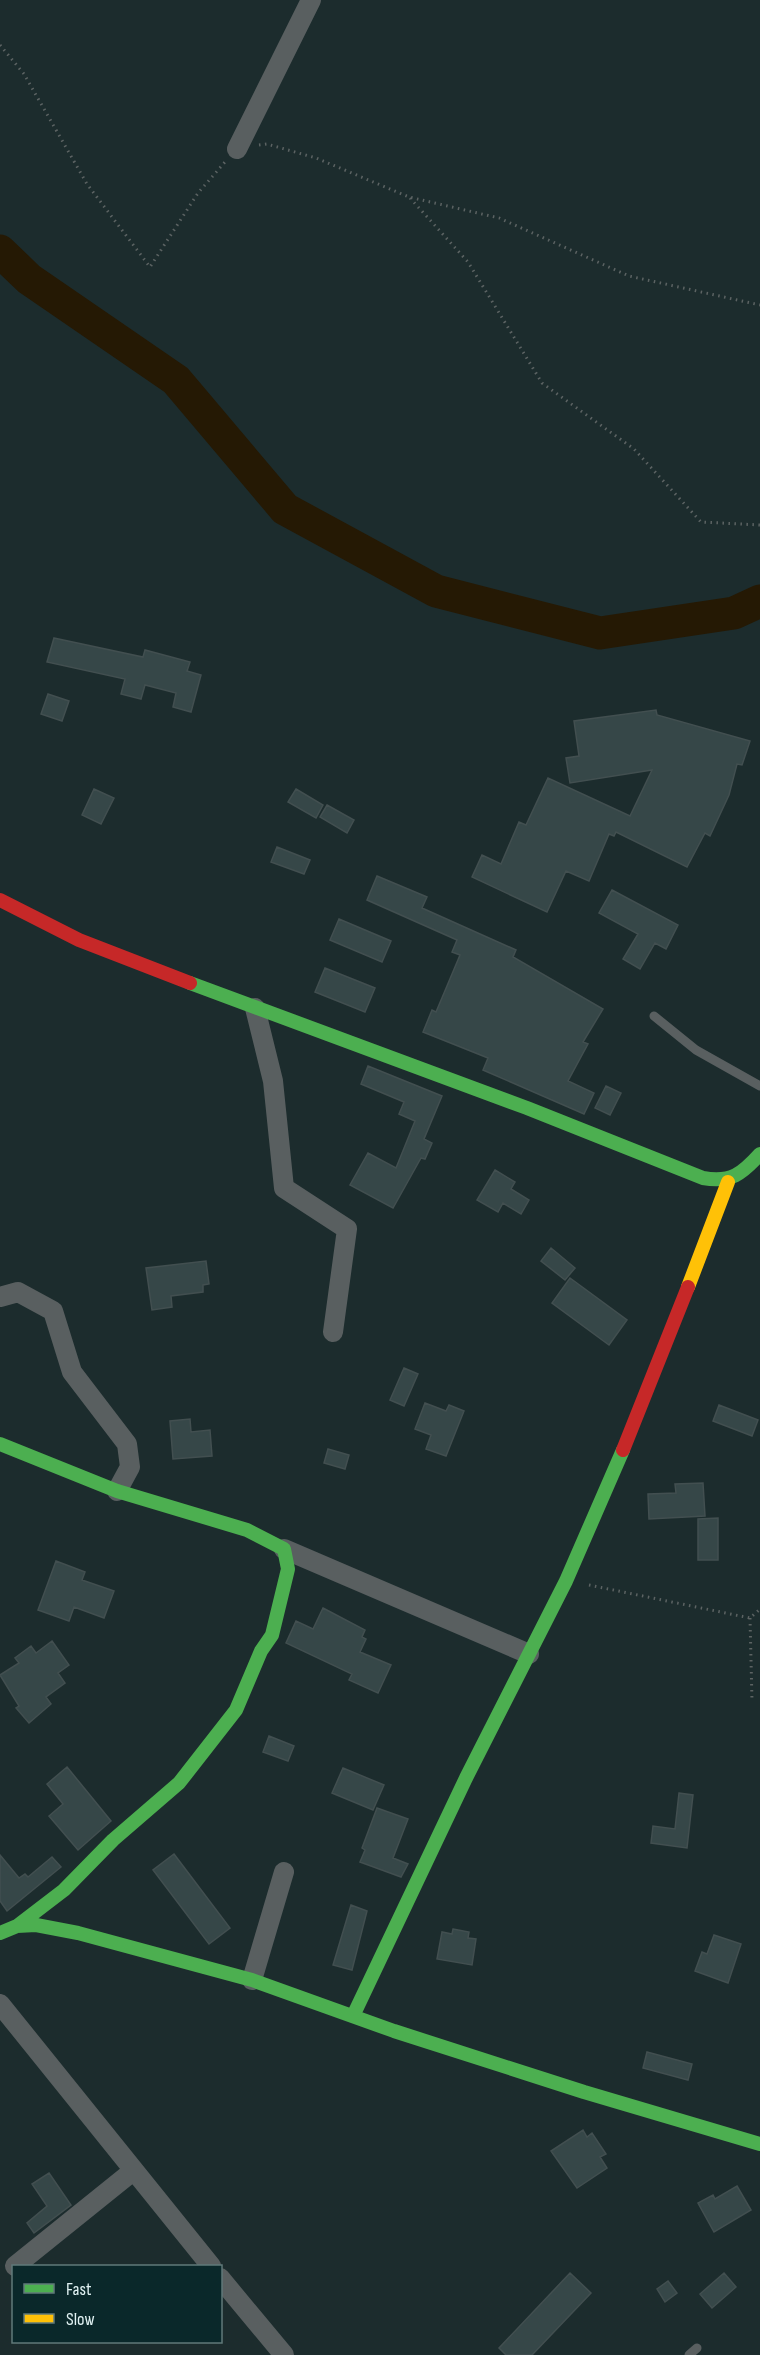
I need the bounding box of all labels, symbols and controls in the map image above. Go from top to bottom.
legend [12,2265,222,2343]
text: Fast [66,2279,92,2300]
text: Slow [66,2309,95,2330]

